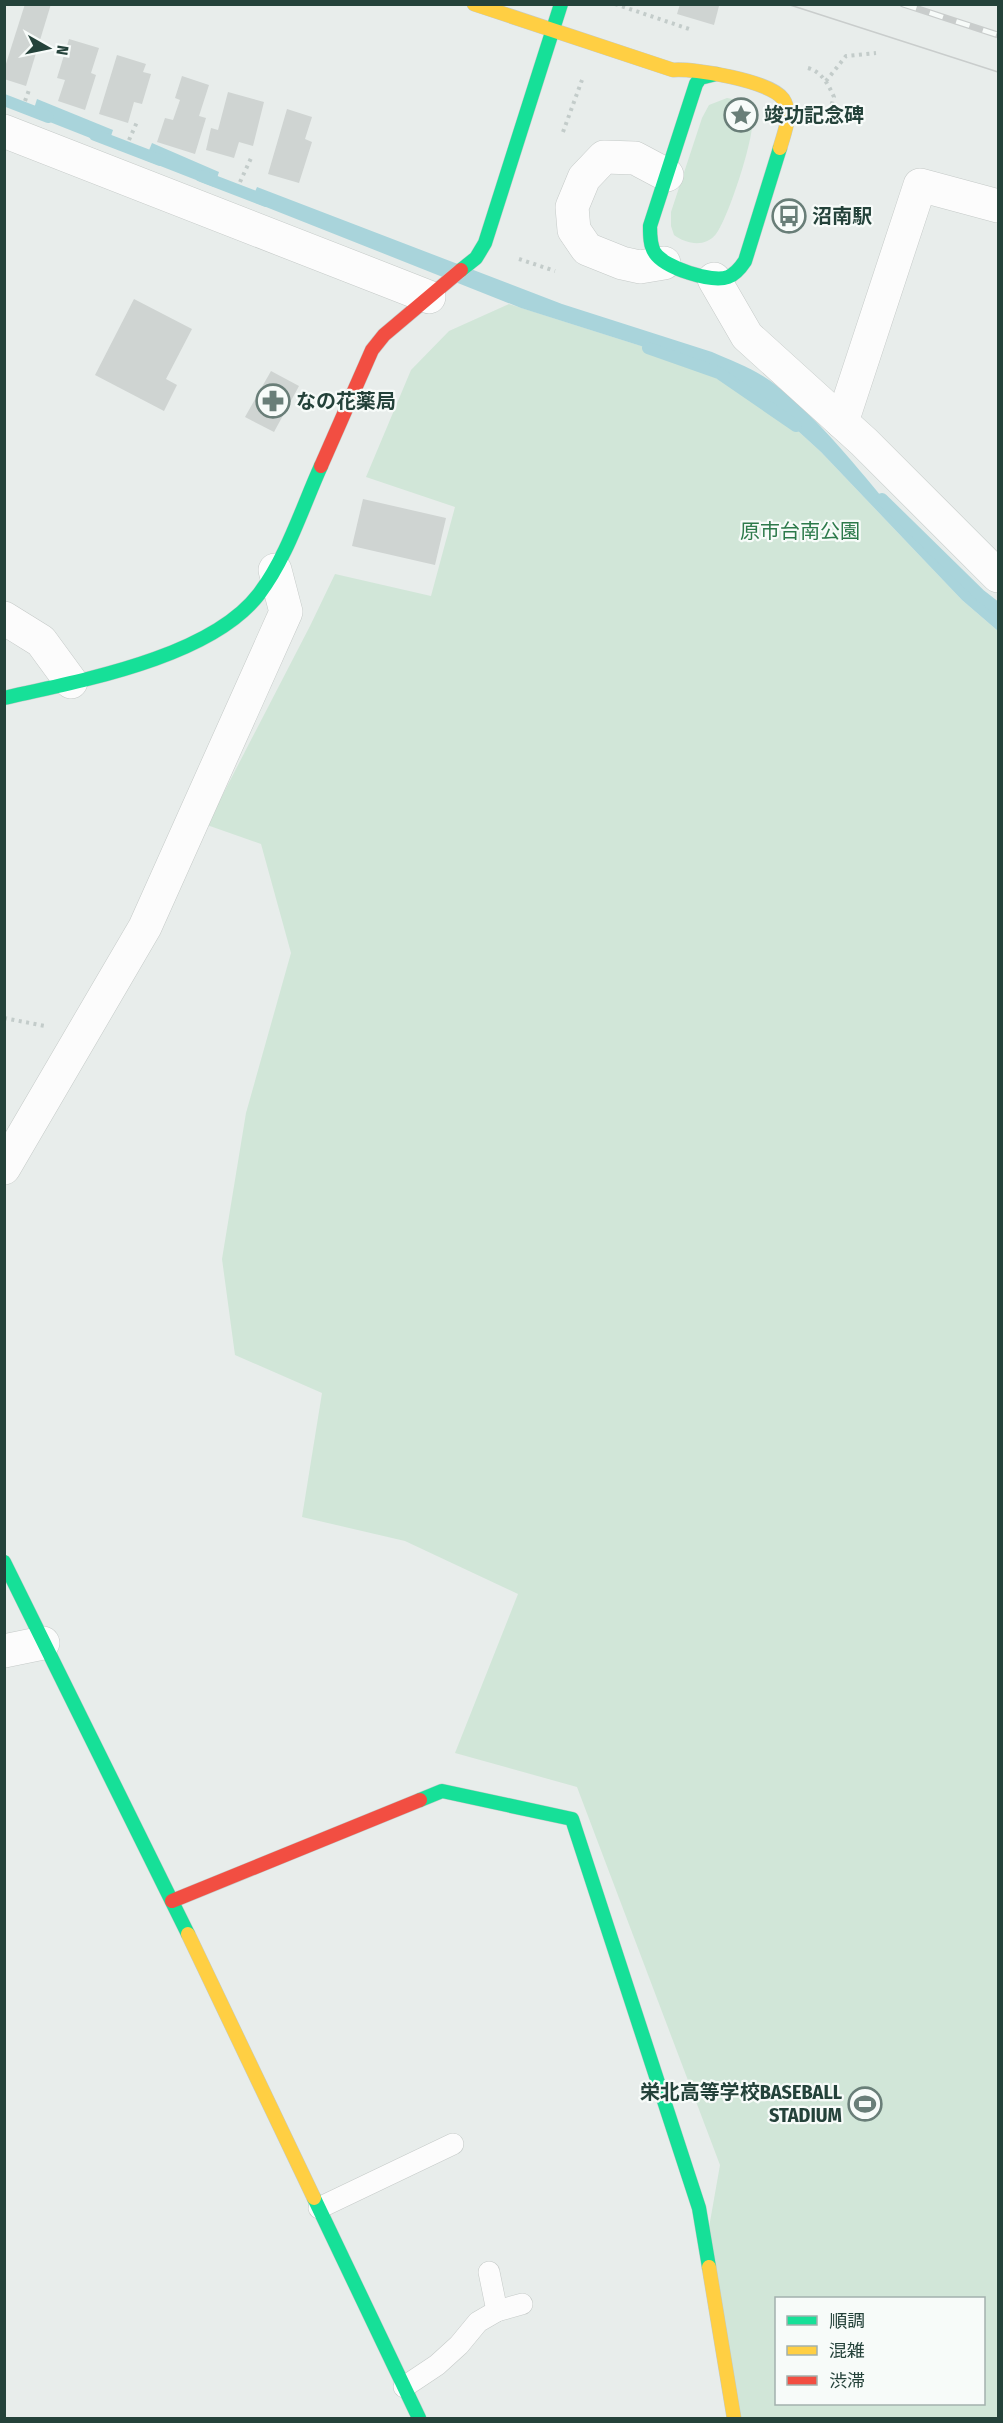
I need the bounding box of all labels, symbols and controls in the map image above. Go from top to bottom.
north arrow [18,18,78,78]
text: N [52,44,72,56]
place icon: 竣功記念碑 [723,97,759,133]
place label: 竣功記念碑 [764,103,864,127]
bus stop icon: 沼南駅 [771,198,807,234]
place label: 沼南駅 [812,204,872,228]
pharmacy icon: なの花薬局 [255,383,291,419]
place label: なの花薬局 [296,389,396,413]
park label: 原市台南公園 [740,519,860,543]
place label: 栄北高等学校BASEBALL STADIUM [640,2080,843,2127]
sports icon: 栄北高等学校BASEBALL STADIUM [847,2086,883,2122]
legend [775,2297,985,2405]
text: 順調 [829,2310,865,2332]
text: 混雑 [829,2340,865,2362]
text: 渋滞 [829,2370,865,2392]

